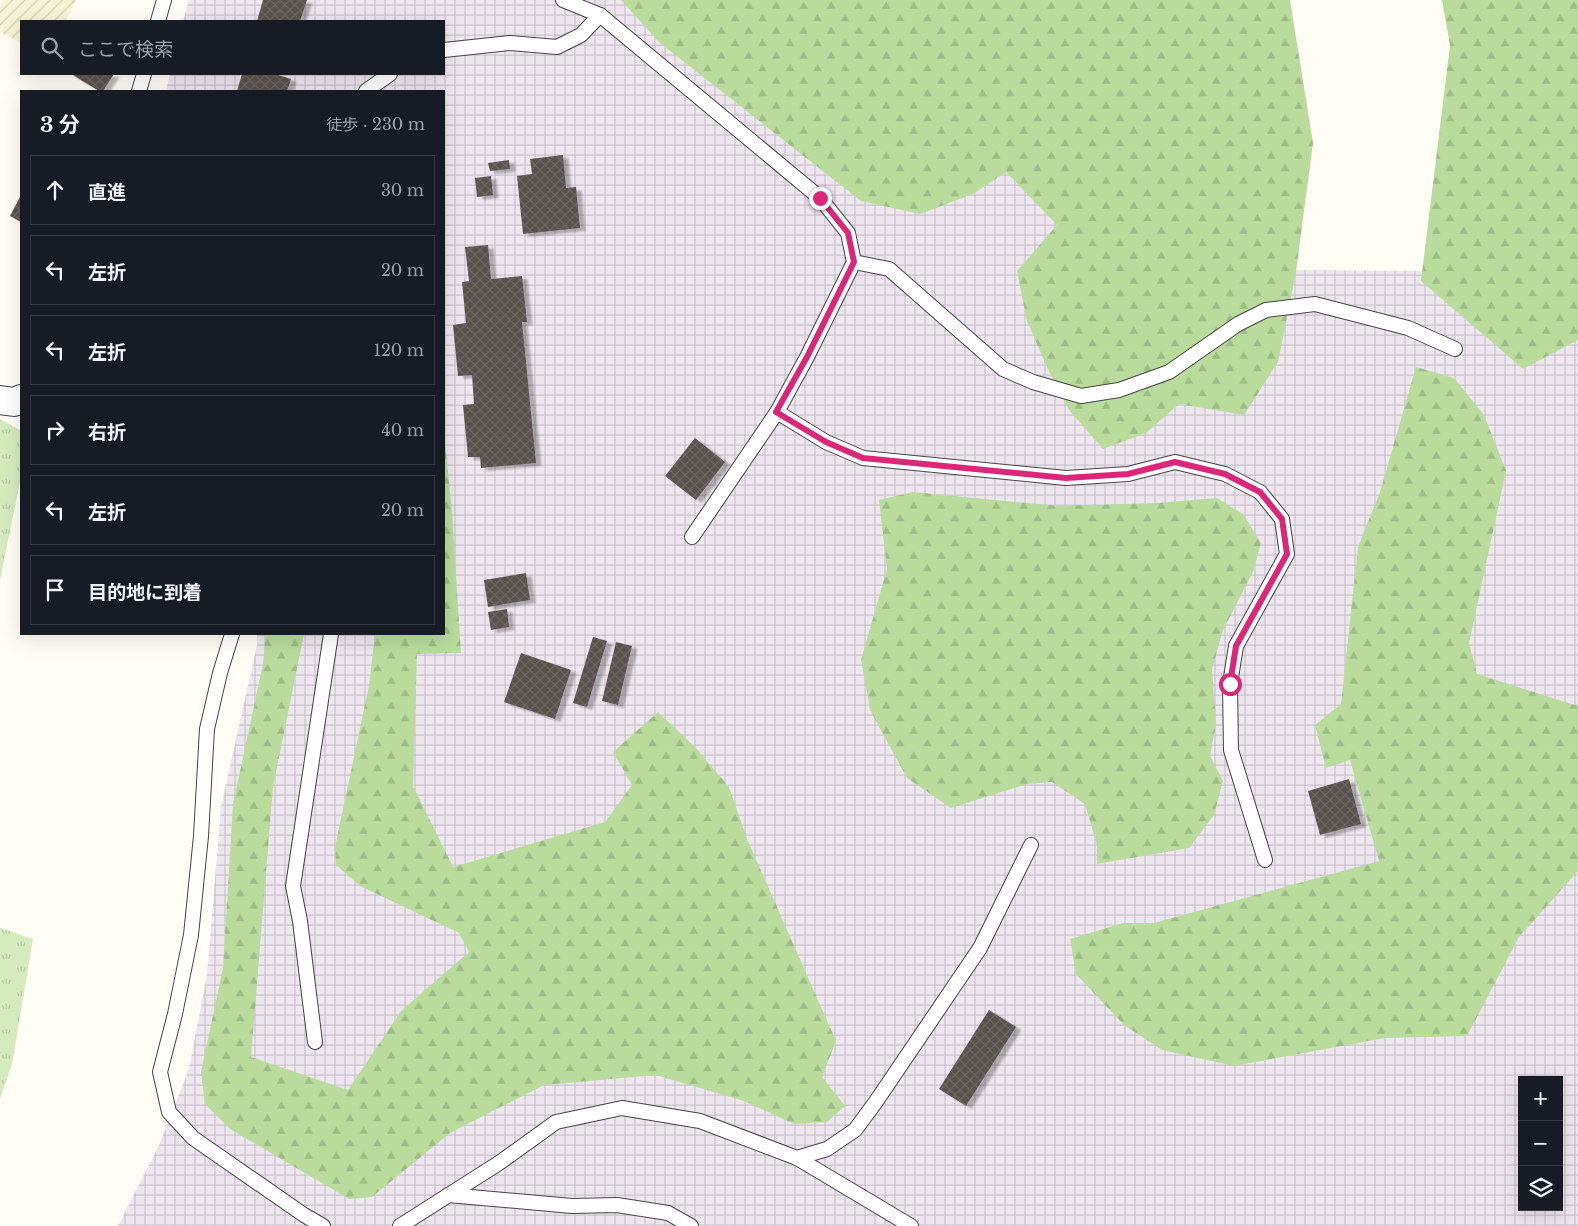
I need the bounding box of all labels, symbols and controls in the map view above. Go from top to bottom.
search box [20,20,445,75]
icon: search [38,34,66,62]
text: ここで検索 [78,38,173,61]
text: 3 分 [40,112,80,138]
text: 徒歩 · 230 m [326,114,425,134]
icon: ahead [41,176,69,204]
text: 30 m [381,180,424,200]
text: 直進 [88,181,126,204]
route end [809,187,832,210]
icon: left [41,256,69,284]
text: 20 m [381,260,424,280]
text: 左折 [88,261,126,284]
icon: left [41,336,69,364]
text: 120 m [374,340,424,360]
text: 左折 [88,341,126,364]
icon: right [41,416,69,444]
text: 40 m [381,420,424,440]
text: 右折 [88,421,126,444]
icon: left [41,496,69,524]
text: 20 m [381,500,424,520]
text: 左折 [88,501,126,524]
icon: arrive [41,576,69,604]
text: 目的地に到着 [88,581,202,604]
route start [1219,673,1242,696]
map controls [1518,1076,1563,1211]
button: + [1518,1076,1563,1121]
button: − [1518,1121,1563,1166]
button: layers [1518,1166,1563,1211]

